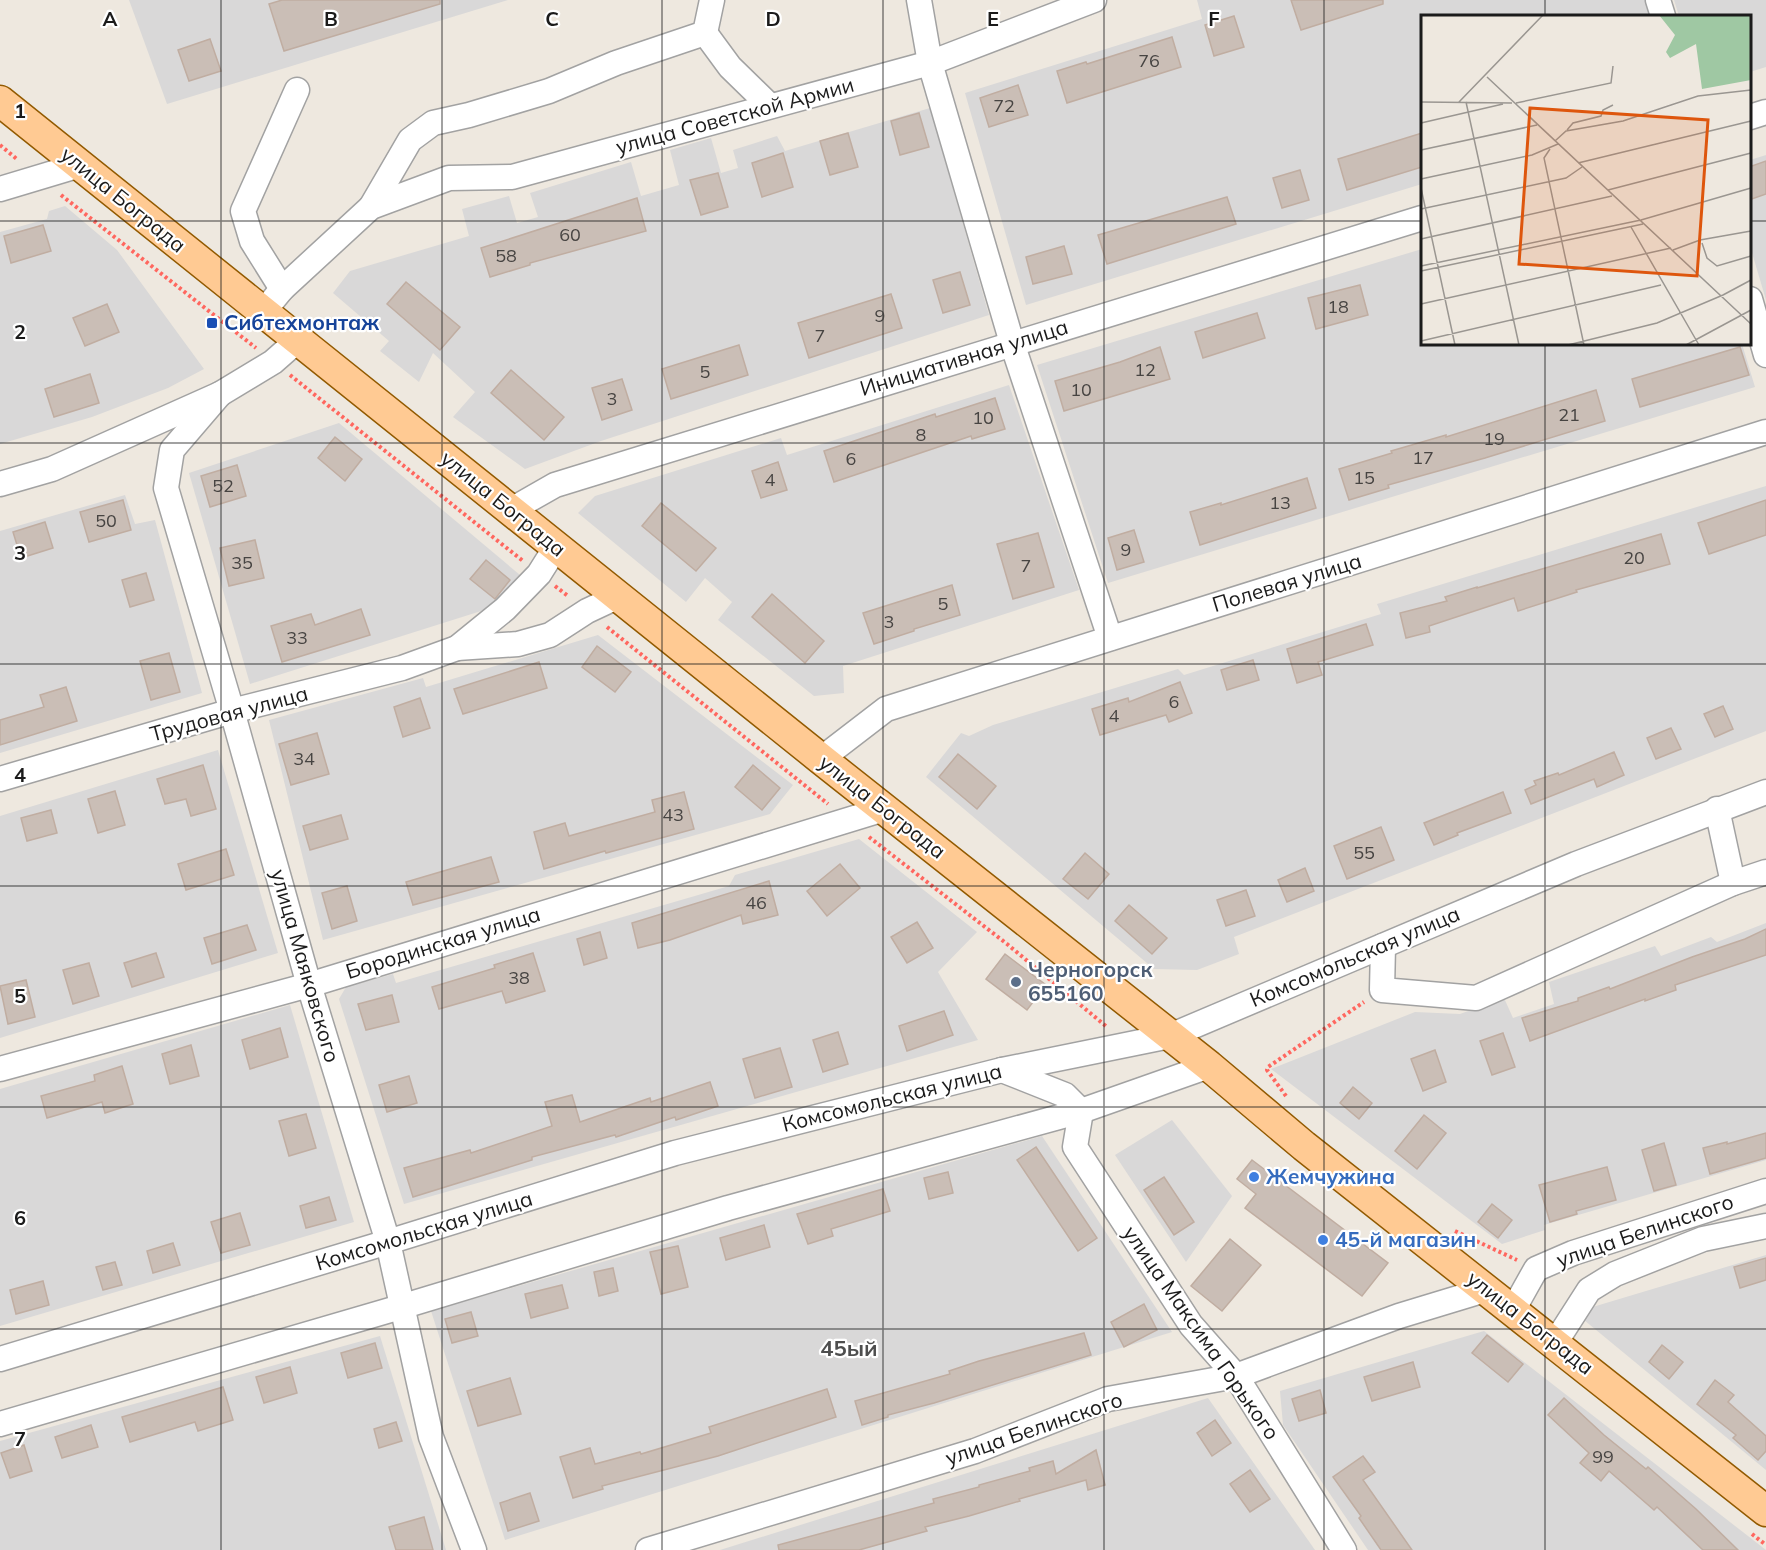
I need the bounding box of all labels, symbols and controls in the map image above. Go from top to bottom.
text: A [103,6,118,31]
text: B [324,6,338,31]
text: C [545,6,559,31]
text: D [765,6,781,31]
text: E [987,6,999,31]
text: F [1208,6,1220,31]
inset map [1421,15,1751,345]
house number: 76 [1138,49,1160,72]
street label: улица Советской Армии [613,71,857,159]
house number: 72 [993,94,1015,117]
text: 1 [14,98,26,123]
street label: улица Бограда [56,141,192,258]
house number: 60 [559,223,581,246]
house number: 58 [495,244,517,267]
house number: 18 [1327,295,1349,318]
house number: 9 [875,304,885,327]
place label: Сибтехмонтаж [224,309,379,335]
street label: Инициативная улица [857,313,1071,401]
marker: Сибтехмонтаж [205,316,219,330]
text: 2 [14,319,26,344]
house number: 7 [815,324,825,347]
house number: 12 [1134,358,1156,381]
house number: 5 [700,360,711,383]
house number: 10 [1070,378,1092,401]
house number: 3 [607,387,617,410]
house number: 21 [1558,403,1580,426]
house number: 10 [972,406,994,429]
house number: 8 [916,423,926,446]
house number: 19 [1483,427,1505,450]
street label: улица Бограда [436,445,572,562]
house number: 17 [1412,446,1434,469]
house number: 6 [846,447,856,470]
house number: 15 [1353,466,1375,489]
house number: 4 [765,468,776,491]
house number: 52 [212,474,234,497]
house number: 13 [1269,491,1291,514]
house number: 50 [95,509,117,532]
house number: 9 [1121,538,1131,561]
text: 3 [14,540,26,565]
house number: 20 [1623,546,1645,569]
street label: Полевая улица [1209,547,1365,617]
house number: 35 [231,551,253,574]
house number: 7 [1021,554,1031,577]
house number: 5 [938,592,949,615]
house number: 3 [884,610,894,633]
house number: 33 [286,626,308,649]
street label: Трудовая улица [147,679,311,747]
house number: 6 [1169,690,1179,713]
house number: 4 [1109,704,1120,727]
house number: 34 [293,747,315,770]
street label: улица Бограда [814,749,951,864]
text: 4 [14,762,26,787]
house number: 43 [662,803,684,826]
house number: 55 [1353,841,1375,864]
street label: улица Маяковского [266,866,346,1065]
house number: 46 [745,891,767,914]
street label: Бородинская улица [342,900,543,984]
street label: Комсомольская улица [1246,900,1464,1012]
place label: Черногорск 655160 [1028,956,1153,1006]
house number: 38 [508,966,530,989]
marker: Черногорск 655160 [1009,975,1023,989]
text: 5 [14,983,26,1008]
street label: Комсомольская улица [779,1057,1004,1137]
place label: Жемчужина [1266,1163,1395,1189]
marker: Жемчужина [1247,1170,1261,1184]
street label: Комсомольская улица [312,1185,535,1275]
street label: улица Белинского [1553,1188,1737,1273]
text: 6 [14,1205,26,1230]
street label: улица Максима Горького [1118,1220,1286,1444]
place label: 45-й магазин [1335,1226,1476,1252]
marker: 45-й магазин [1316,1233,1330,1247]
street label: улица Бограда [1462,1265,1599,1380]
district label: 45ый [820,1334,878,1362]
street label: улица Белинского [942,1386,1126,1471]
text: 7 [14,1426,26,1451]
house number: 99 [1592,1445,1614,1468]

